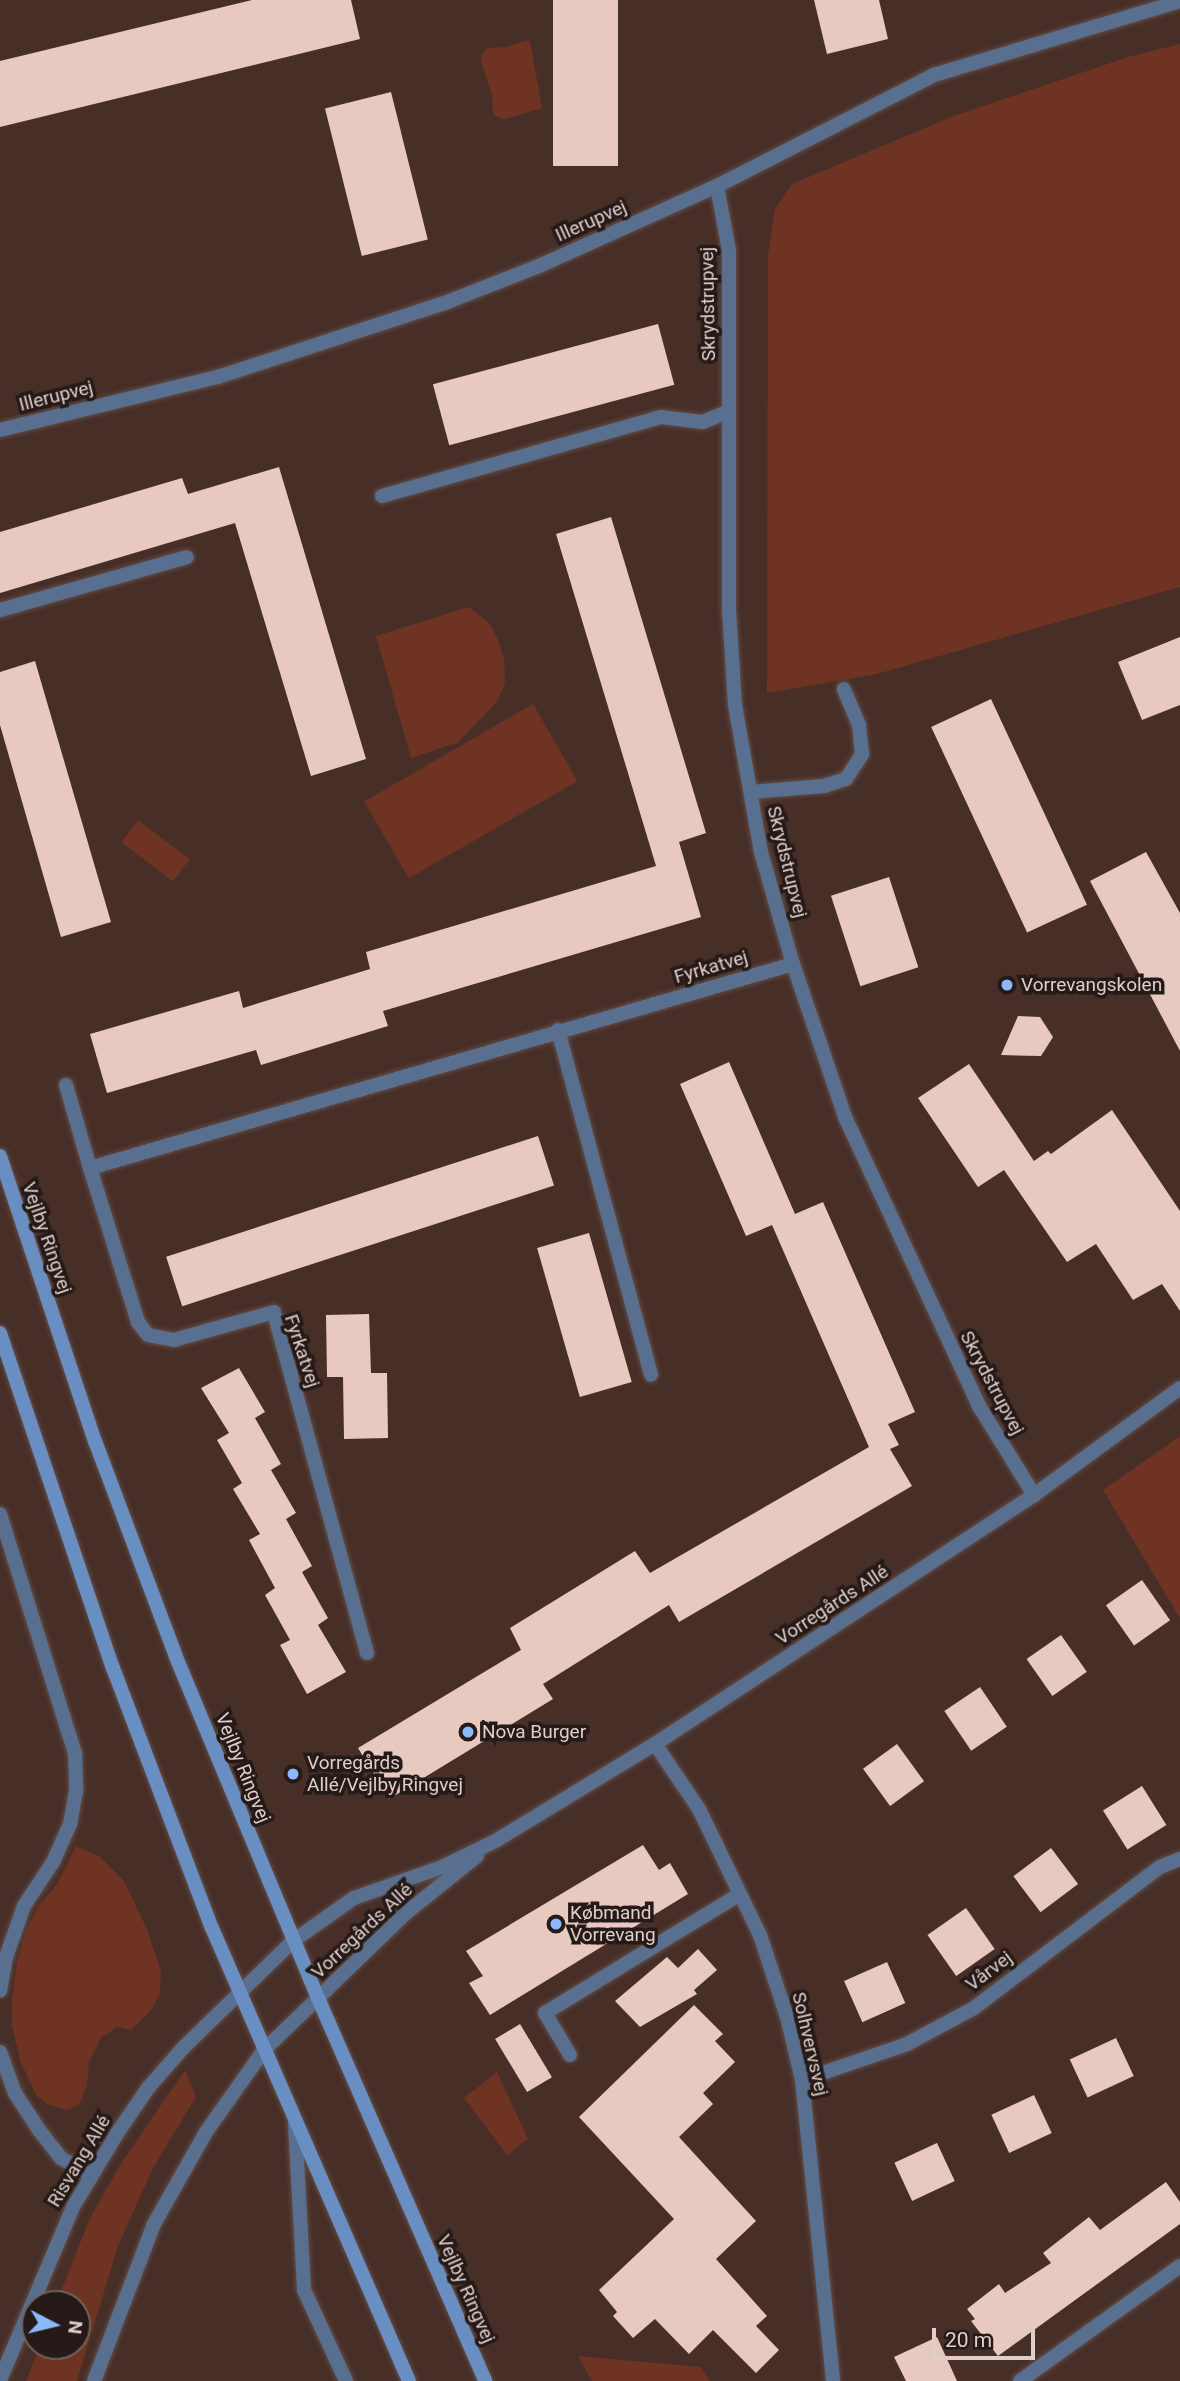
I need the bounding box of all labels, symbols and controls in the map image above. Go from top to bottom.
street label: Illerupvej [552,195,630,247]
street label: Skrydstrupvej [696,247,720,361]
street label: Illerupvej [17,376,95,416]
street label: Skrydstrupvej [762,804,812,920]
street label: Fyrkatvej [672,946,750,988]
place label: Vorrevangskolen [1021,974,1162,996]
marker: Vorrevangskolen [999,977,1015,993]
street label: Vejlby Ringvej [17,1179,77,1297]
street label: Fyrkatvej [279,1312,325,1390]
street label: Skrydstrupvej [955,1327,1029,1439]
street label: Vorregårds Allé [771,1560,893,1650]
street label: Vejlby Ringvej [211,1710,275,1826]
place label: Nova Burger [482,1721,586,1743]
marker: Nova Burger [460,1724,476,1740]
place label: Vorregårds Allé/Vejlby Ringvej [307,1752,463,1796]
marker: Vorregårds Allé/Vejlby Ringvej [285,1766,301,1782]
street label: Vorregårds Allé [307,1879,417,1983]
place label: Købmand Vorrevang [570,1902,656,1946]
marker: Købmand Vorrevang [548,1916,564,1932]
street label: Vårvej [961,1946,1017,1996]
street label: Solhvervsvej [787,1990,833,2098]
street label: Risvang Allé [43,2111,115,2211]
street label: Vejlby Ringvej [432,2231,500,2347]
north arrow [21,2290,91,2360]
scale bar [935,2314,1038,2358]
text: N [63,2319,88,2335]
text: 20 m [945,2328,992,2352]

